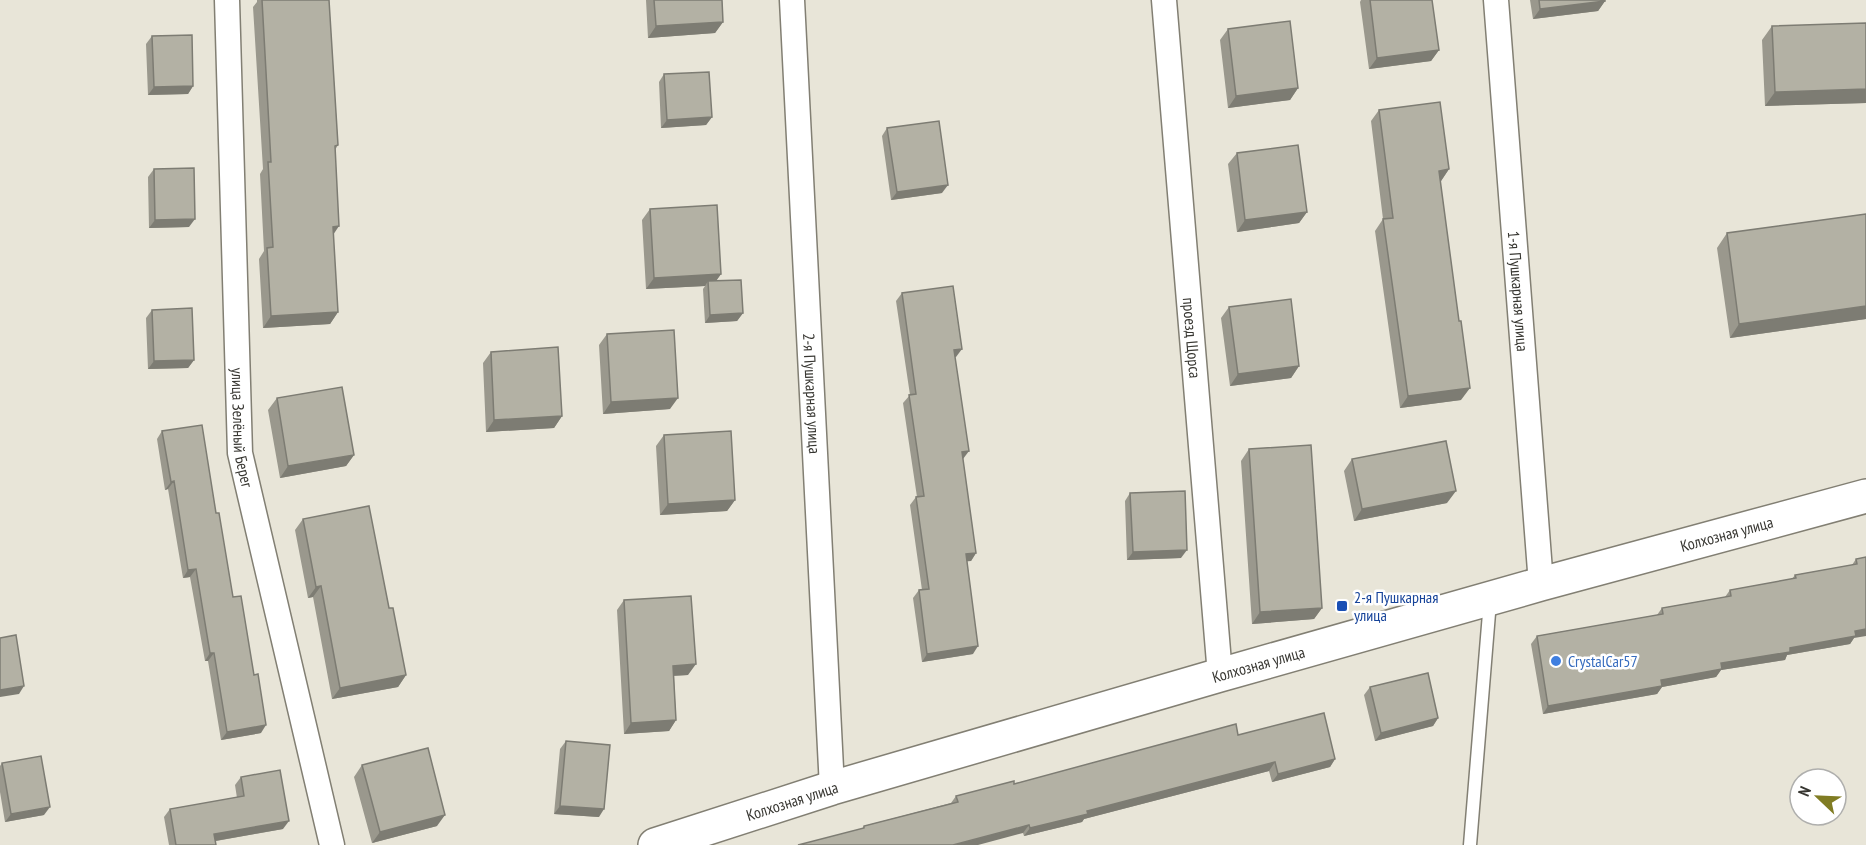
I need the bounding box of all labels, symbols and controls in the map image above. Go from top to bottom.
street label: 1-я Пушкарная улица [1504,230,1533,352]
street label: проезд Щорса [1179,297,1205,379]
street label: 2-я Пушкарная улица [799,333,825,454]
street label: улица Зелёный Берег [228,367,258,490]
street label: Колхозная улица [1678,512,1775,556]
place label: 2-я Пушкарная улица [1354,587,1438,625]
marker: 2-я Пушкарная улица [1335,599,1349,613]
street label: Колхозная улица [1210,642,1307,687]
place label: CrystalCar57 [1568,651,1638,671]
marker: CrystalCar57 [1549,654,1563,668]
north arrow [1788,767,1848,827]
street label: Колхозная улица [744,777,840,825]
text: N [1793,783,1815,799]

